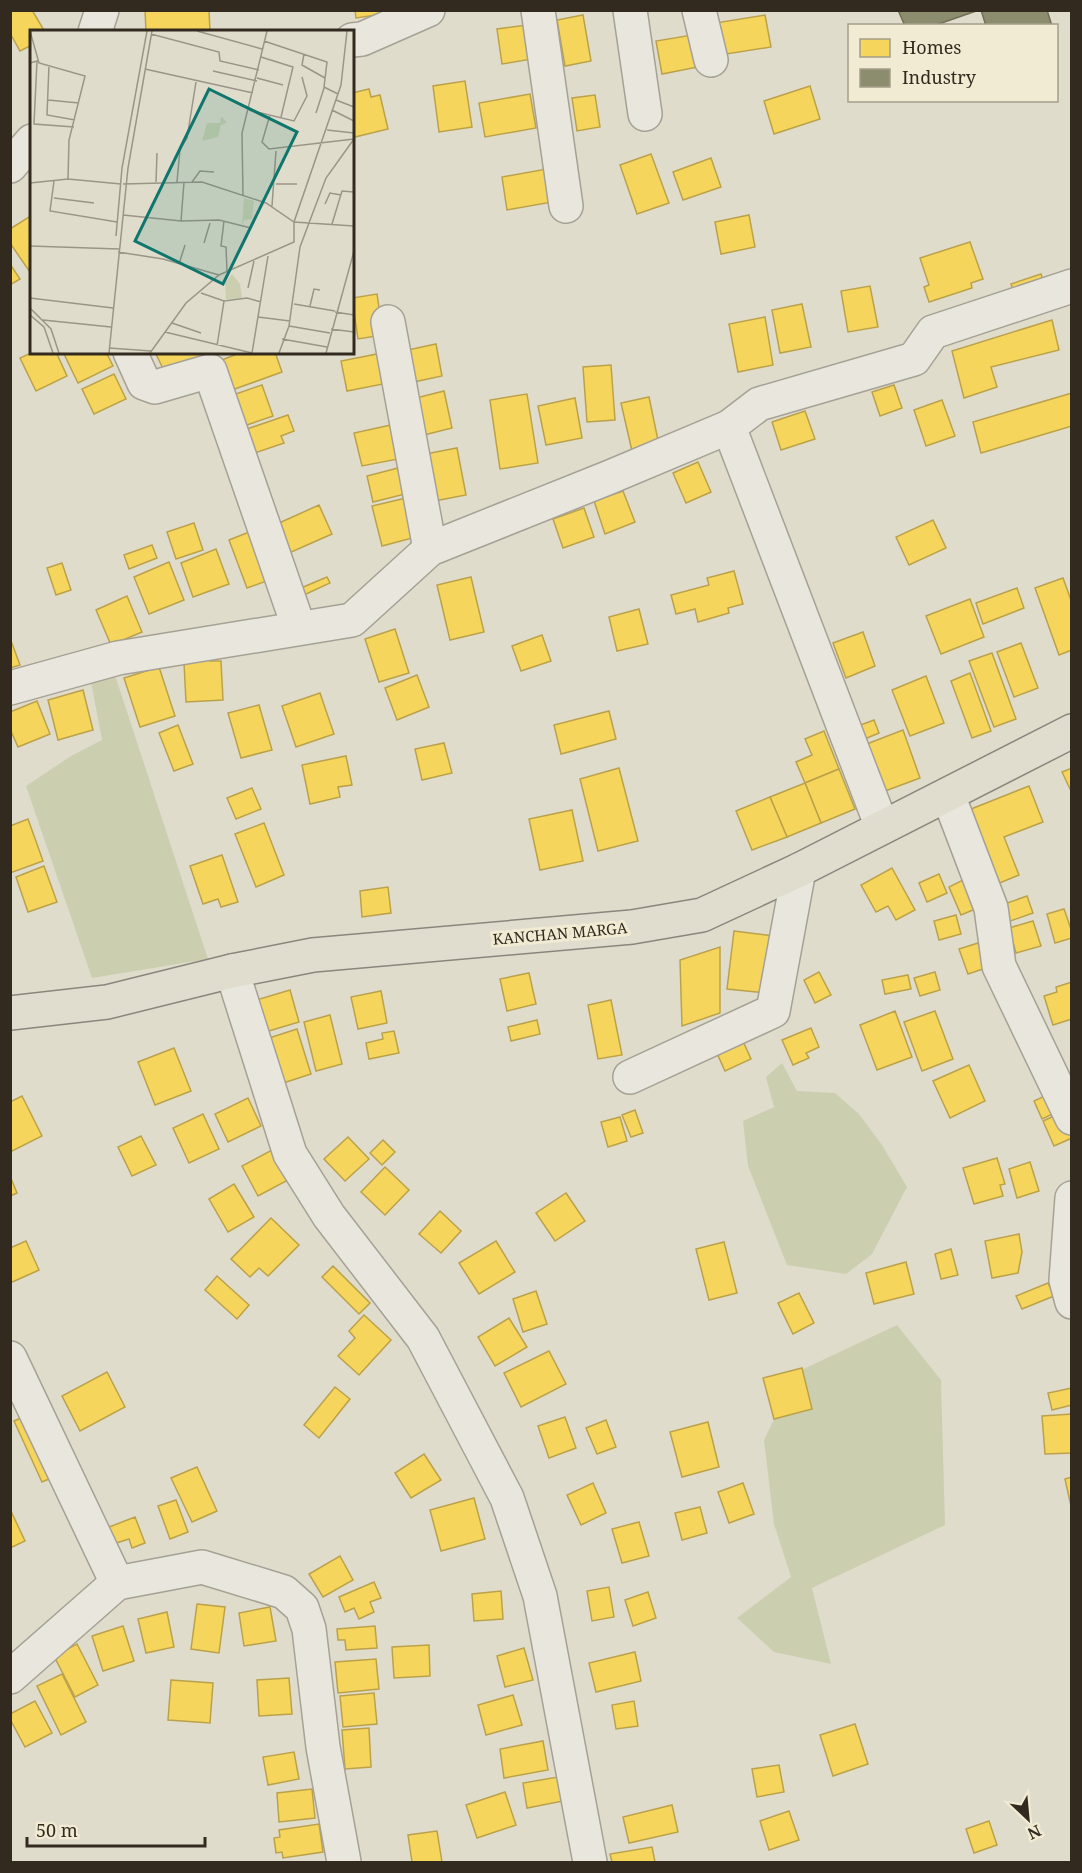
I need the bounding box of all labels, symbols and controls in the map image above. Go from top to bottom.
legend [848,24,1058,102]
inset map [30,30,354,354]
text: Homes [902,35,961,59]
text: Industry [902,65,977,89]
street label: KANCHAN MARGA [492,917,629,949]
north arrow [998,1789,1058,1849]
scale bar [27,1810,206,1848]
text: 50 m [36,1818,78,1842]
text: N [1024,1820,1045,1845]

